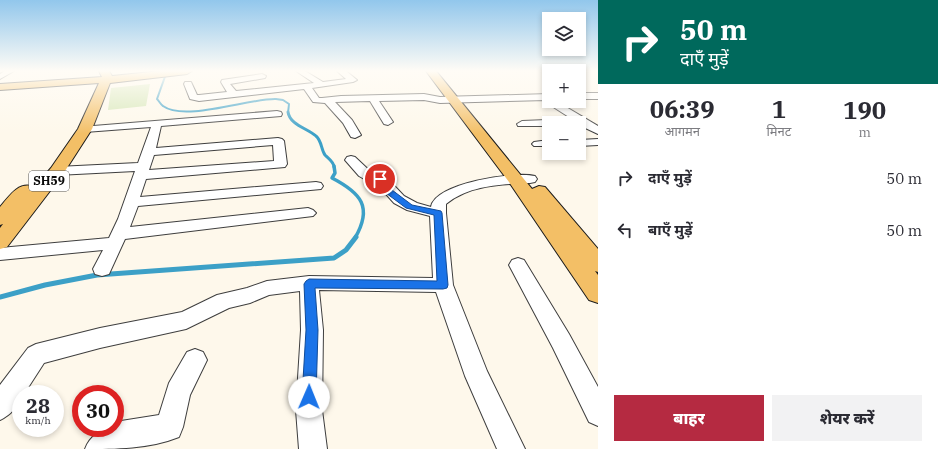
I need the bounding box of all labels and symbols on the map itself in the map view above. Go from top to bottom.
pin [363,162,397,196]
road number: SH59 [29,171,69,191]
position arrow [288,376,330,418]
speed limit sign: 30 [72,385,124,437]

